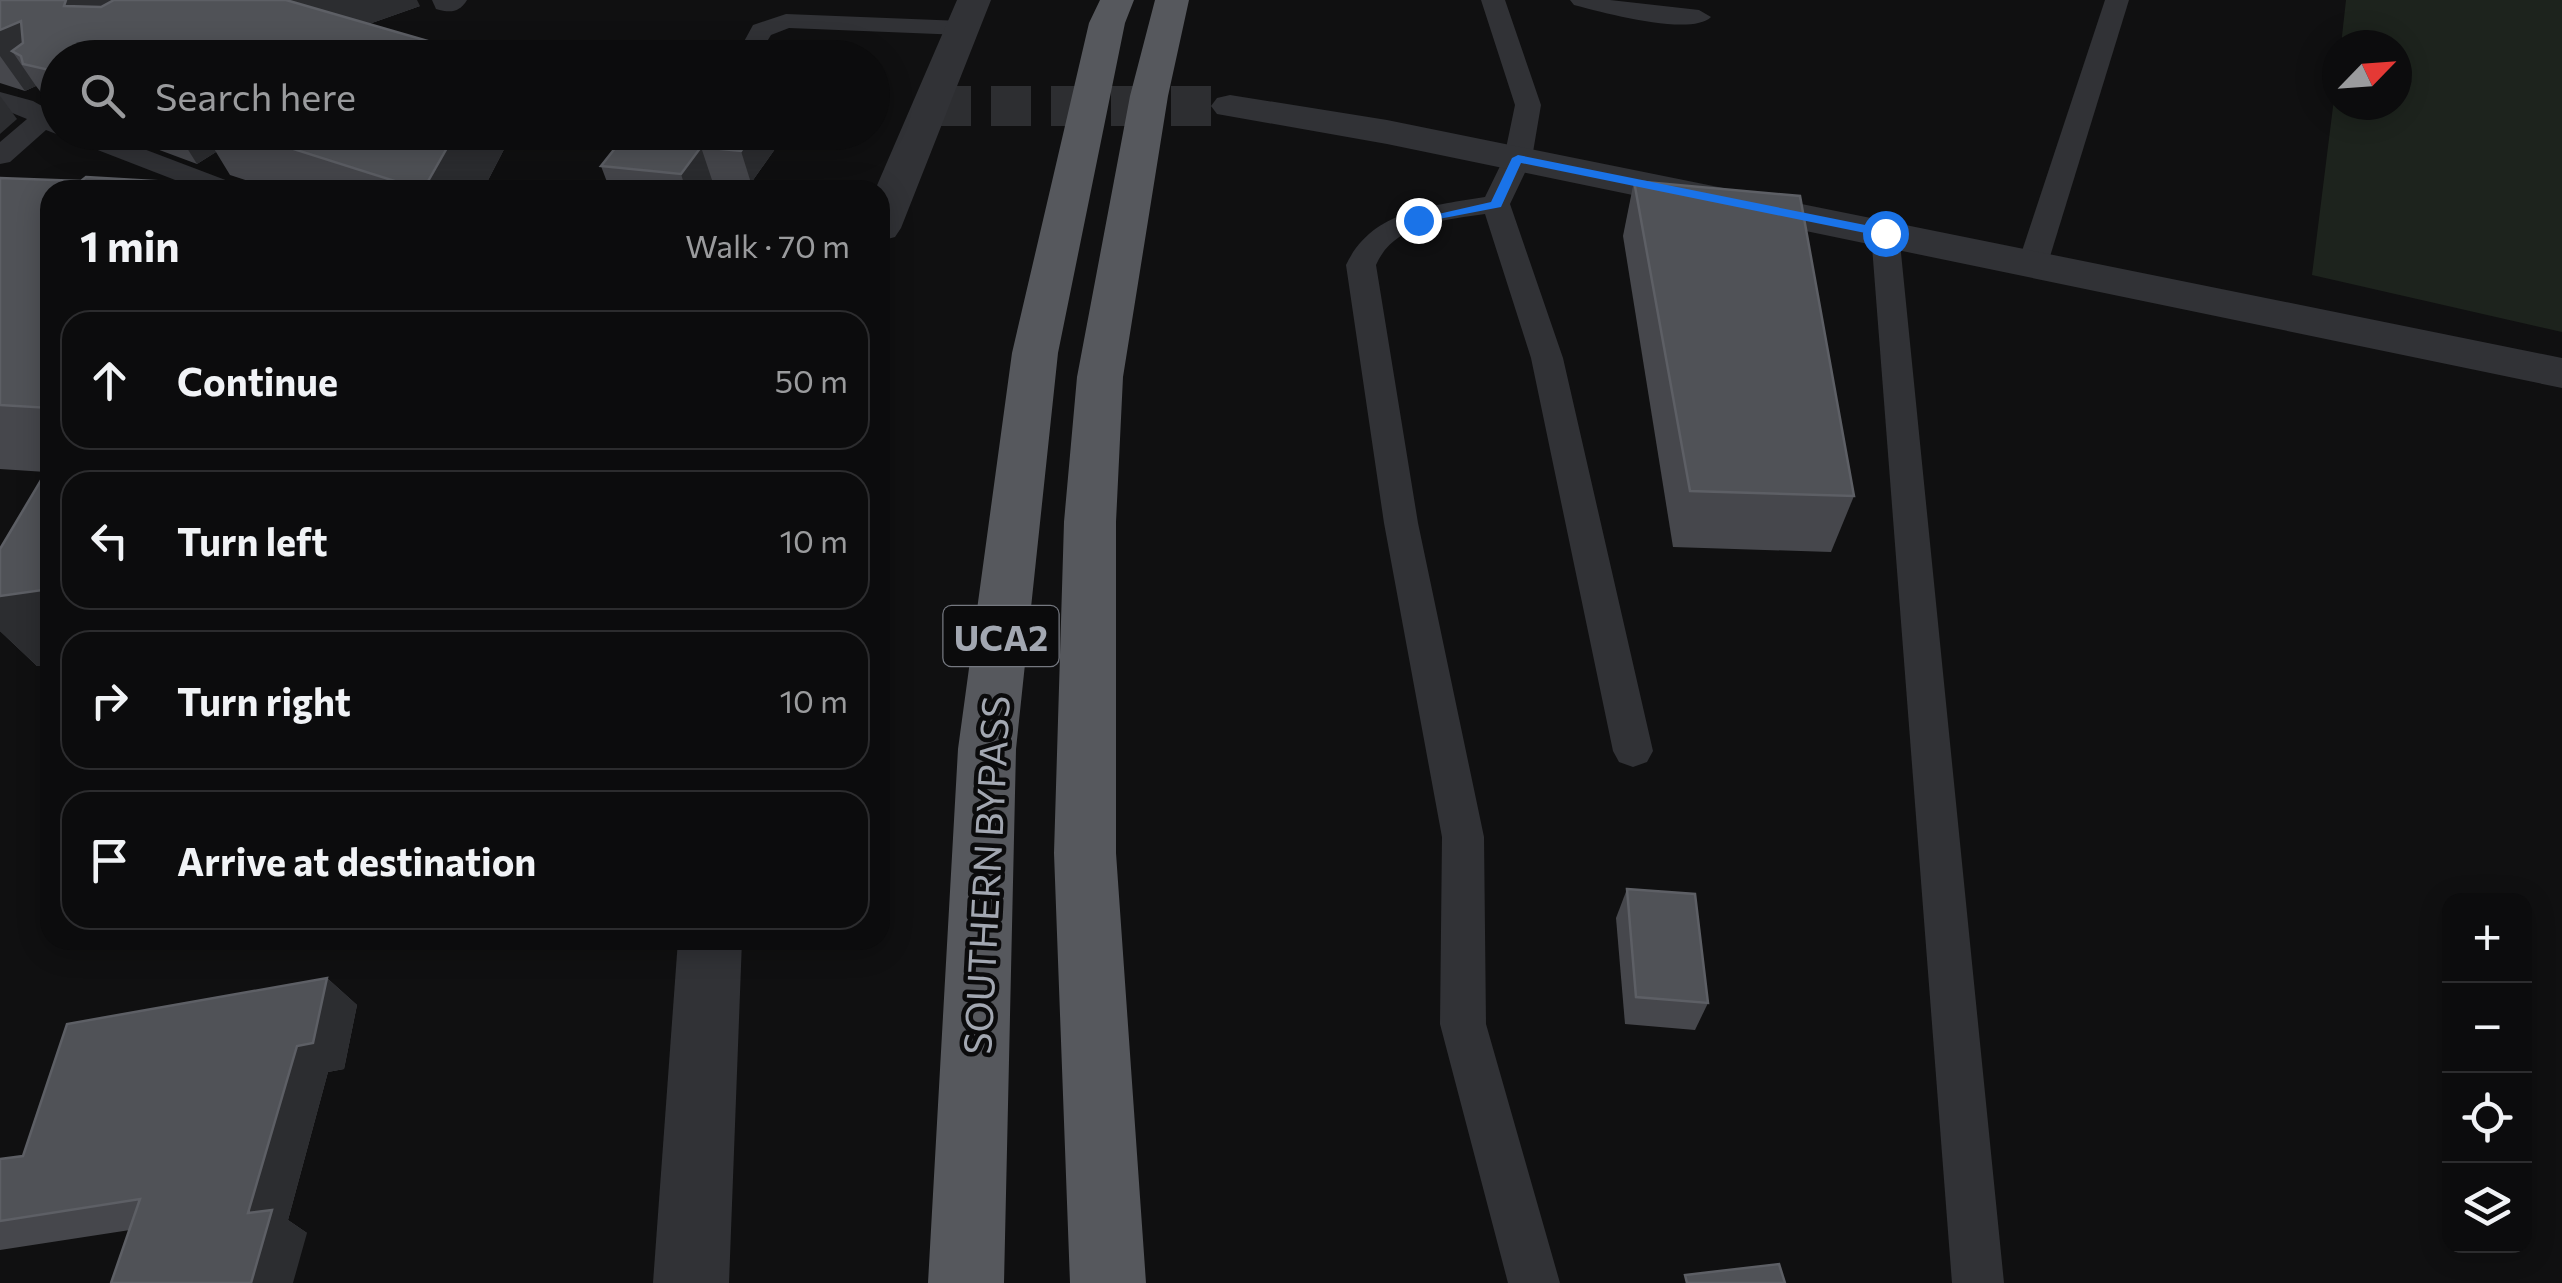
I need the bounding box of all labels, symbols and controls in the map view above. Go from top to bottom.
north arrow [2322,30,2412,120]
search box [40,40,890,150]
icon: search [75,68,130,123]
text: Search here [155,72,356,119]
route end [1396,198,1442,244]
route start [1863,211,1909,257]
text: 1 min [80,219,180,271]
text: Walk · 70 m [685,225,850,265]
icon: ahead [82,353,137,408]
text: Continue [177,357,338,404]
text: 50 m [775,360,848,400]
icon: left [82,513,137,568]
text: Turn left [177,517,328,564]
text: 10 m [779,520,848,560]
road number: UCA2 [944,606,1058,666]
icon: right [82,673,137,728]
text: Turn right [177,677,351,724]
text: 10 m [779,680,848,720]
street label: SOUTHERN BYPASS [952,694,1018,1056]
icon: arrive [82,833,137,888]
text: Arrive at destination [177,837,536,884]
map controls [2442,893,2532,1253]
button: + [2442,893,2532,983]
button: − [2442,983,2532,1073]
button: locate [2442,1073,2532,1163]
button: layers [2442,1163,2532,1253]

